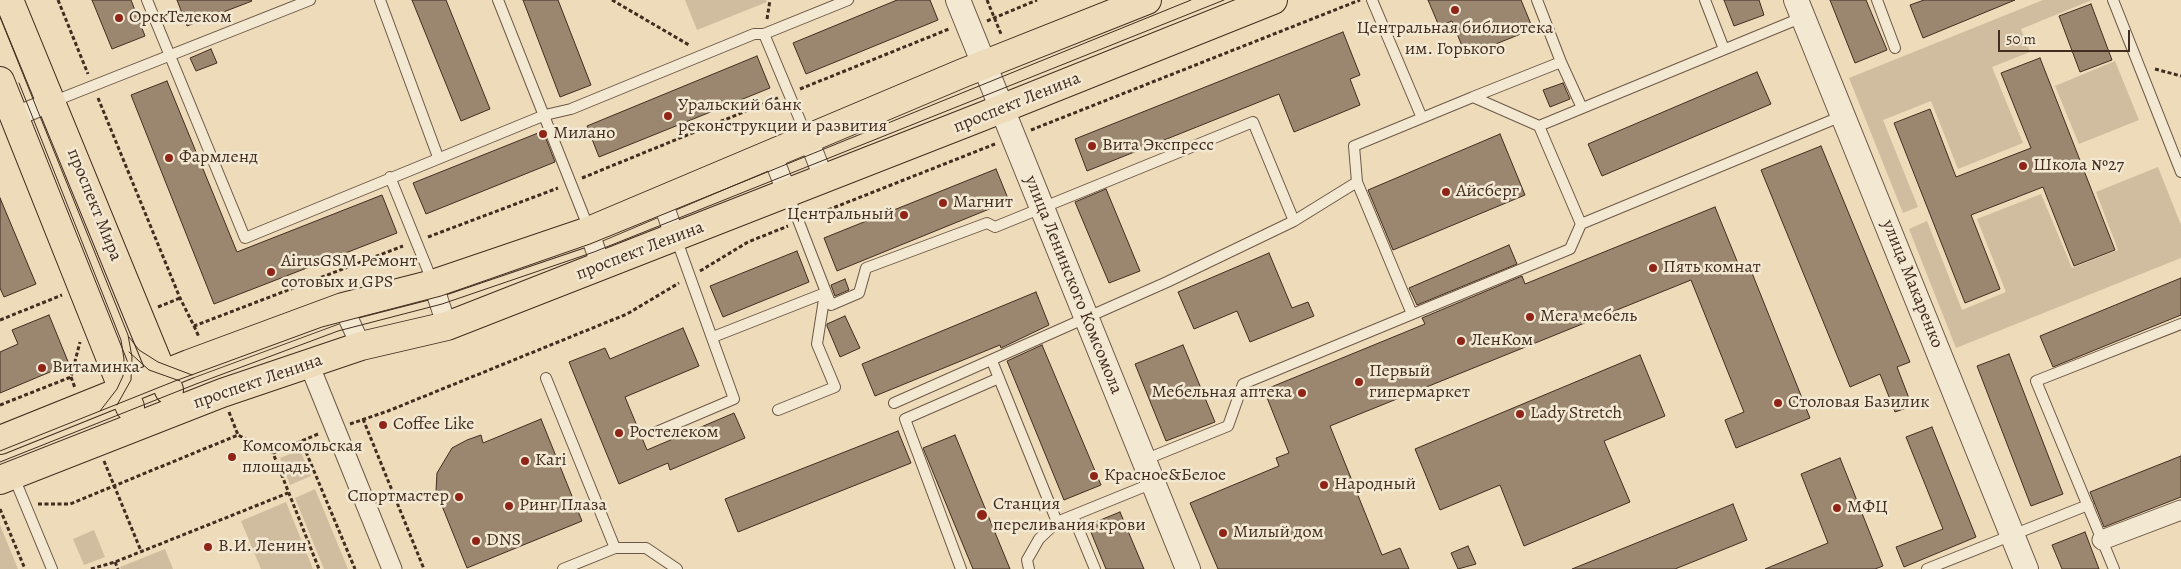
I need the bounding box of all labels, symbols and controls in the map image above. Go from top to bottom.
marker: Центральная библиотека им. Горького [1449,4,1461,16]
place label: ОрскТелеком [129,7,232,29]
marker: ОрскТелеком [113,12,125,24]
place label: Центральная библиотека им. Горького [1357,18,1553,60]
scale bar [2001,20,2134,52]
text: 50 m [2006,29,2036,49]
street label: проспект Ленина [950,68,1084,138]
place label: Уральский банк реконструкции и развития [678,95,887,138]
marker: Уральский банк реконструкции и развития [662,110,674,122]
place label: Милано [553,123,615,145]
marker: Милано [537,128,549,140]
place label: Вита Экспресс [1102,135,1214,157]
marker: Вита Экспресс [1086,140,1098,152]
street label: проспект Мира [62,146,126,264]
place label: Фармленд [179,147,258,169]
marker: Фармленд [163,152,175,164]
place label: Школа №27 [2033,155,2124,177]
marker: Школа №27 [2017,160,2029,172]
street label: улица Ленинского Комсомола [1019,173,1127,397]
place label: Айсберг [1456,181,1519,203]
marker: Айсберг [1440,186,1452,198]
place label: Магнит [953,192,1013,214]
marker: Магнит [937,197,949,209]
place label: Центральный [787,204,894,226]
marker: Центральный [898,209,910,221]
street label: проспект Ленина [573,217,707,285]
street label: улица Макаренко [1876,217,1948,351]
place label: AirusGSM Ремонт сотовых и GPS [281,251,417,294]
place label: Пять комнат [1663,257,1761,279]
marker: Пять комнат [1647,262,1659,274]
marker: AirusGSM Ремонт сотовых и GPS [265,266,277,278]
place label: Мега мебель [1540,306,1637,328]
marker: Мега мебель [1524,311,1536,323]
place label: ЛенКом [1471,330,1533,352]
marker: ЛенКом [1455,335,1467,347]
street label: проспект Ленина [191,350,325,414]
place label: Витаминка [52,357,140,379]
place label: Первый гипермаркет [1369,361,1470,404]
marker: Витаминка [36,362,48,374]
marker: Первый гипермаркет [1353,376,1365,388]
place label: Мебельная аптека [1151,382,1292,404]
marker: Мебельная аптека [1296,387,1308,399]
place label: Столовая Базилик [1788,392,1930,414]
marker: Столовая Базилик [1772,397,1784,409]
place label: Lady Stretch [1530,403,1622,425]
marker: Lady Stretch [1514,408,1526,420]
place label: Coffee Like [393,414,474,436]
marker: Coffee Like [377,419,389,431]
place label: Ростелеком [629,422,719,444]
marker: Ростелеком [613,427,625,439]
place label: Комсомольская площадь [242,436,362,478]
place label: Kari [535,450,566,472]
marker: Комсомольская площадь [226,451,238,463]
marker: Kari [519,455,531,467]
place label: Красное&Белое [1104,465,1226,487]
marker: Красное&Белое [1088,470,1100,482]
place label: Народный [1334,474,1416,496]
marker: Народный [1318,479,1330,491]
place label: Спортмастер [347,486,449,508]
marker: Спортмастер [453,491,465,503]
place label: Станция переливания крови [993,494,1146,536]
place label: Ринг Плаза [519,495,607,517]
place label: МФЦ [1847,497,1888,519]
marker: Ринг Плаза [503,500,515,512]
marker: МФЦ [1831,502,1843,514]
marker: Станция переливания крови [975,508,989,522]
place label: Милый дом [1233,522,1324,544]
marker: Милый дом [1217,527,1229,539]
place label: DNS [486,530,521,552]
marker: DNS [470,535,482,547]
place label: В.И. Ленин [218,536,307,558]
marker: В.И. Ленин [202,541,214,553]

